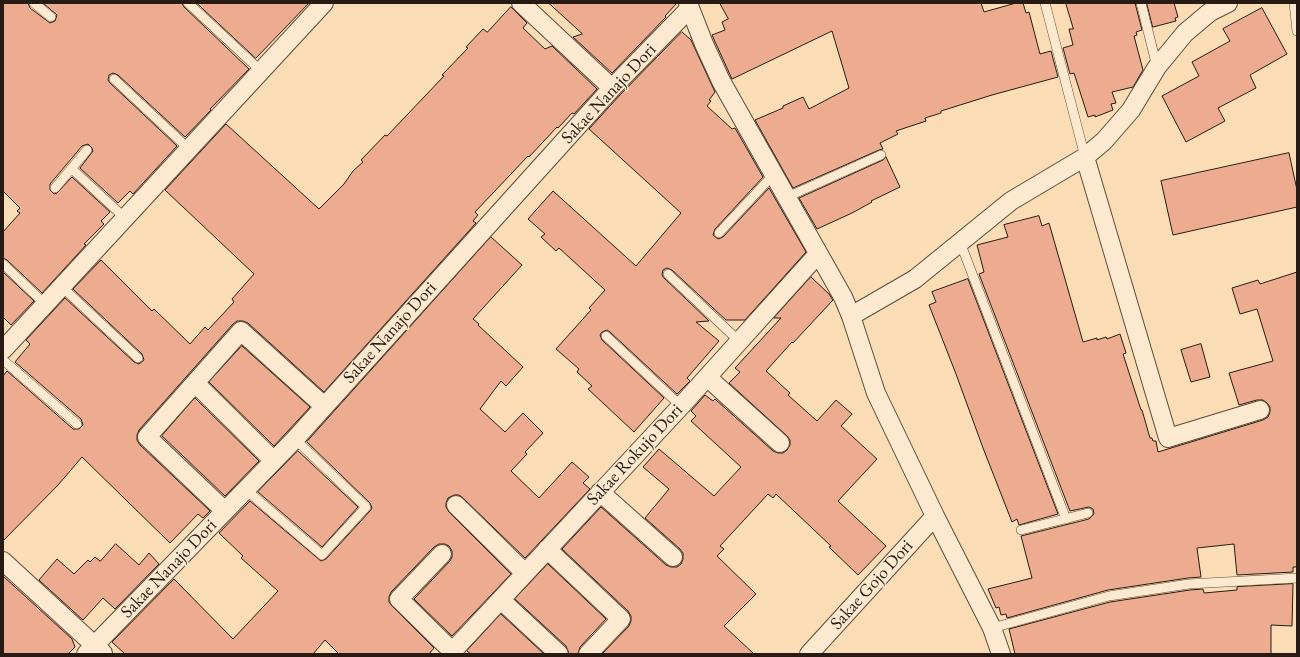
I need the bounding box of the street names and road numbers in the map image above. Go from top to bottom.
street label: Sakae Nanajo Dori [557,39,661,149]
street label: Sakae Nanajo Dori [339,278,441,388]
street label: Sakae Rokujo Dori [583,400,687,510]
street label: Sakae Nanajo Dori [116,515,222,623]
street label: Sakae Gojo Dori [826,536,918,634]

